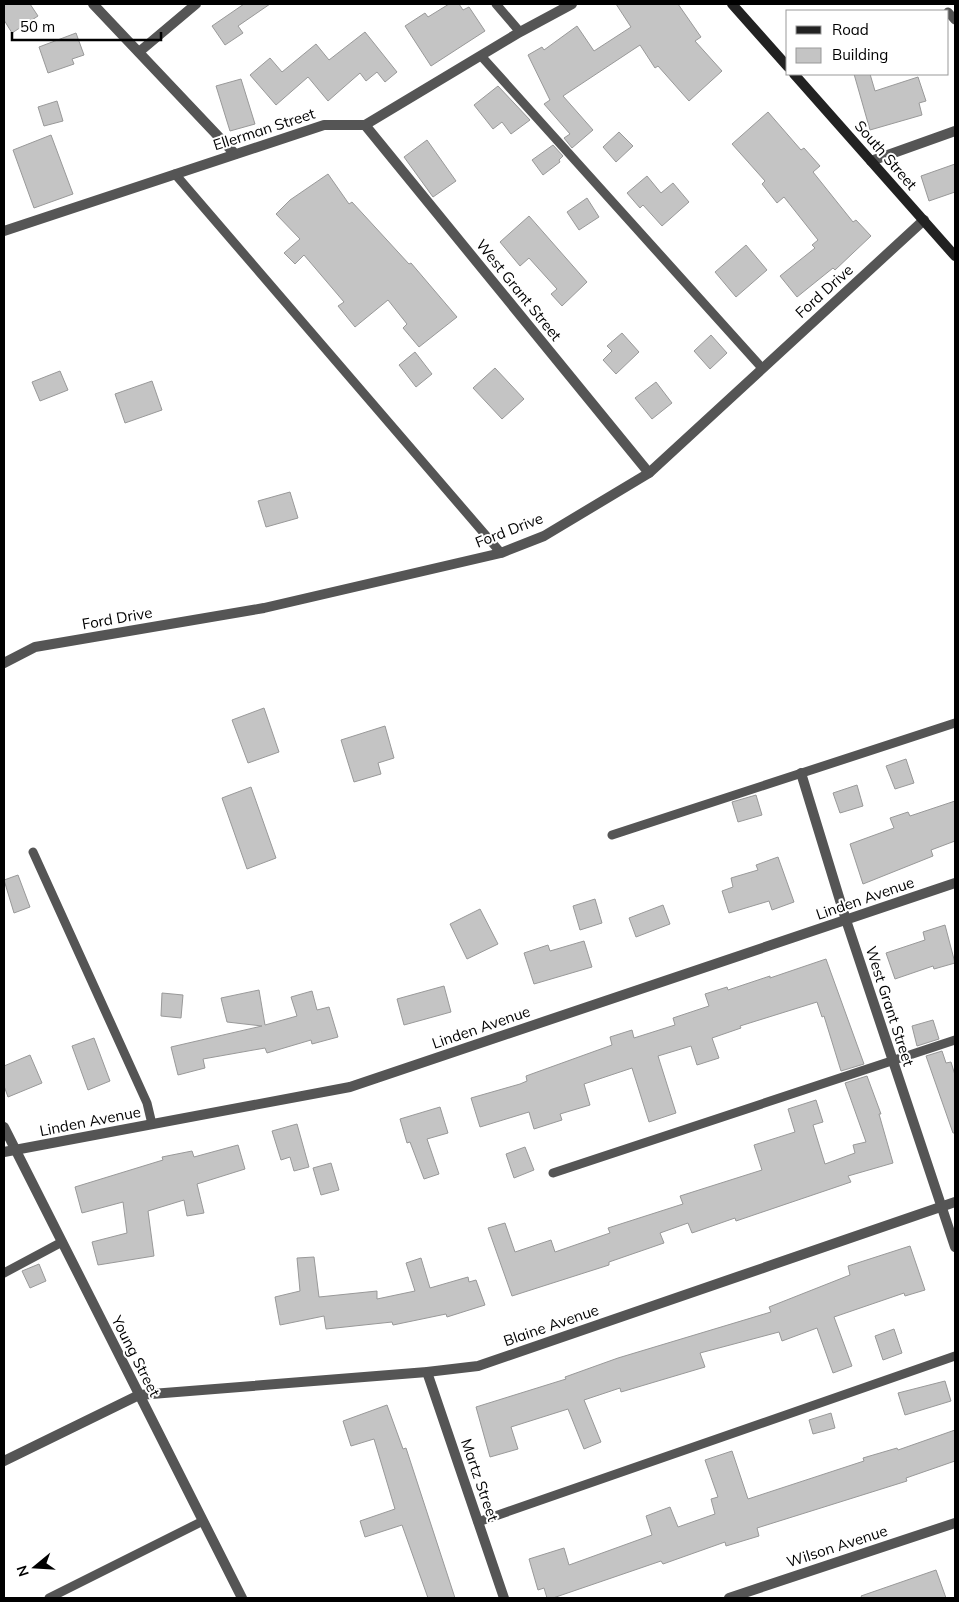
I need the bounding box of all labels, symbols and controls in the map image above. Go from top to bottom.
scale bar [12,10,161,42]
legend [786,10,949,75]
text: 50 m [20,17,55,36]
text: Road [832,20,869,39]
text: Building [832,45,888,64]
street label: Ellerman Street [211,104,317,154]
street label: South Street [851,116,921,194]
street label: West Grant Street [472,235,566,345]
street label: Ford Drive [791,260,857,322]
street label: Ford Drive [472,508,546,552]
street label: Ford Drive [80,602,154,634]
street label: Linden Avenue [813,872,917,924]
street label: West Grant Street [862,943,918,1069]
street label: Linden Avenue [429,1001,533,1053]
street label: Linden Avenue [38,1102,142,1140]
street label: Blaine Avenue [501,1300,601,1350]
street label: Young Street [107,1311,165,1400]
street label: Martz Street [457,1436,503,1524]
street label: Wilson Avenue [784,1521,890,1571]
north arrow [10,1542,60,1592]
text: N [12,1563,33,1579]

